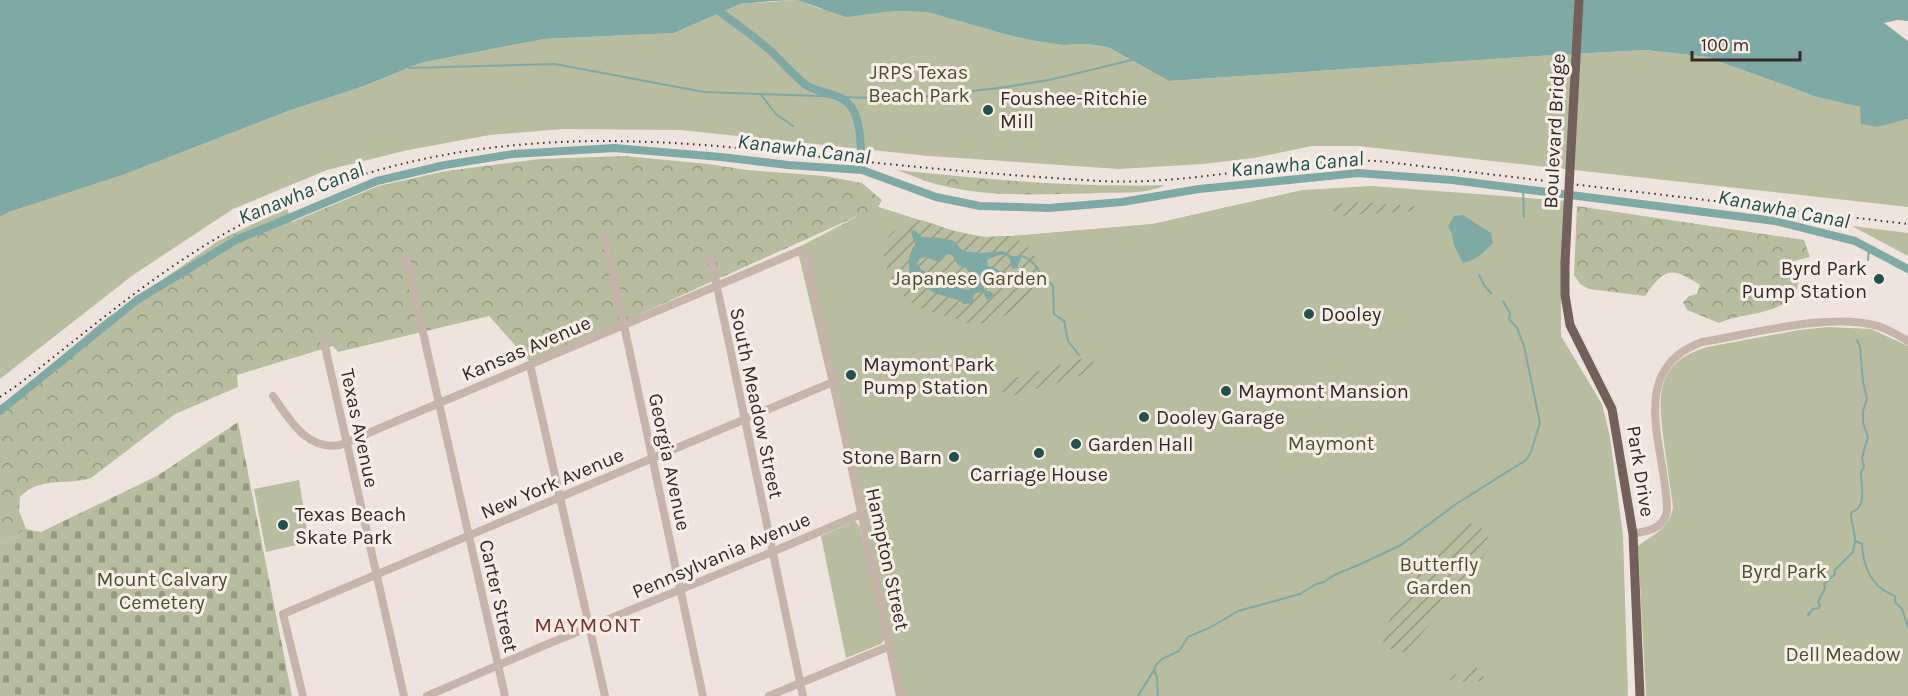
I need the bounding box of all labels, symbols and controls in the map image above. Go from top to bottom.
scale bar [1692,24,1800,62]
text: 100 m [1701,34,1749,56]
street label: Boulevard Bridge [1539,53,1570,209]
park label: JRPS Texas Beach Park [868,61,970,107]
place label: Foushee-Ritchie Mill [1000,87,1147,133]
marker: Foushee-Ritchie Mill [981,103,995,117]
water label: Kanawha Canal [736,129,872,169]
water label: Kanawha Canal [1229,146,1365,182]
water label: Kanawha Canal [235,157,367,229]
water label: Kanawha Canal [1716,184,1852,234]
place label: Byrd Park Pump Station [1742,257,1867,303]
park label: Japanese Garden [893,267,1047,290]
marker: Byrd Park Pump Station [1872,272,1886,286]
place label: Dooley [1321,303,1381,326]
street label: South Meadow Street [725,306,788,501]
marker: Dooley [1302,307,1316,321]
street label: Kansas Avenue [458,311,594,386]
place label: Maymont Park Pump Station [863,353,995,399]
street label: Texas Avenue [336,366,383,490]
marker: Maymont Park Pump Station [844,368,858,382]
place label: Maymont Mansion [1238,380,1409,403]
marker: Maymont Mansion [1219,384,1233,398]
street label: Georgia Avenue [644,391,695,533]
place label: Dooley Garage [1156,406,1285,429]
marker: Dooley Garage [1137,410,1151,424]
street label: Park Drive [1622,424,1659,518]
park label: Maymont [1288,432,1375,455]
place label: Garden Hall [1088,433,1194,456]
marker: Garden Hall [1069,437,1083,451]
street label: New York Avenue [477,443,627,524]
place label: Stone Barn [842,446,942,469]
marker: Carriage House [1032,446,1046,460]
marker: Stone Barn [947,450,961,464]
place label: Carriage House [970,463,1108,486]
street label: Hampton Street [861,486,914,633]
place label: Texas Beach Skate Park [295,503,406,549]
street label: Pennsylvania Avenue [629,508,814,603]
marker: Texas Beach Skate Park [276,518,290,532]
street label: Carter Street [474,537,523,655]
park label: Butterfly Garden [1400,553,1478,599]
park label: Byrd Park [1741,560,1827,583]
park label: Mount Calvary Cemetery [97,568,227,614]
district label: MAYMONT [534,613,642,637]
park label: Dell Meadow [1786,643,1901,666]

